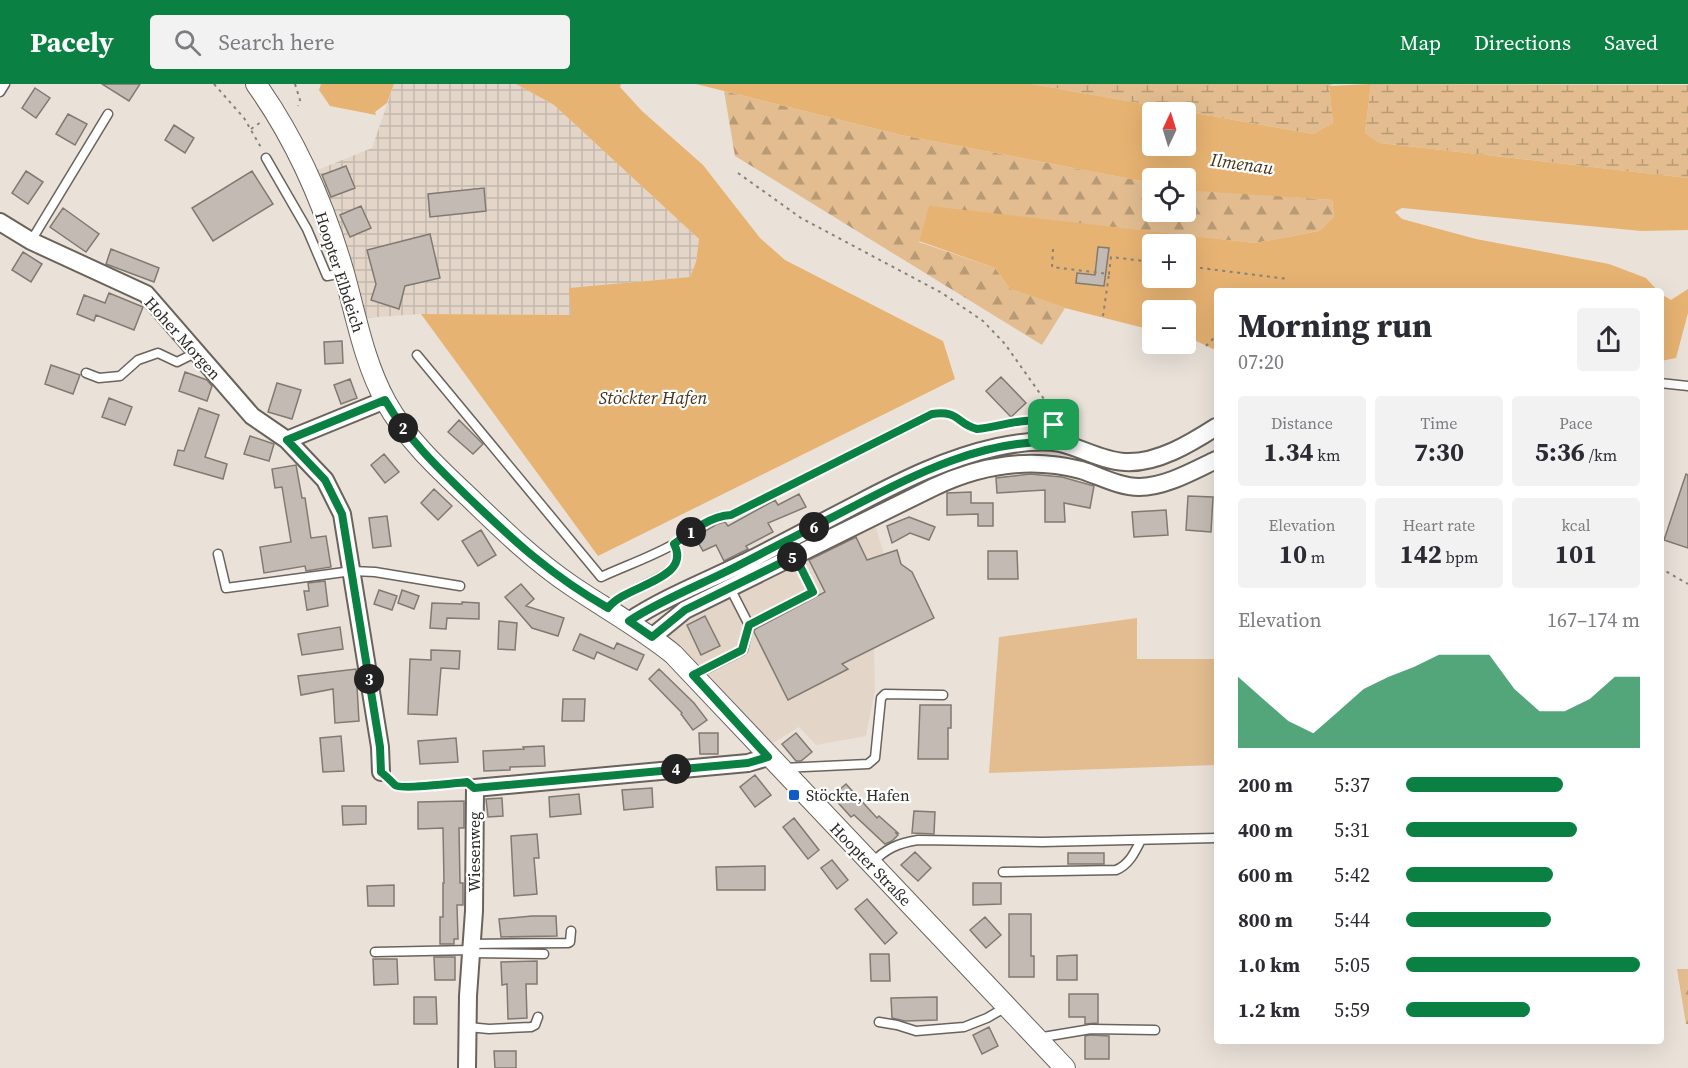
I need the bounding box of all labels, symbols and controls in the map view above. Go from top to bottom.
search box [150,15,570,69]
text: Pacely [30,23,114,61]
icon: search [171,26,204,59]
text: Search here [219,27,335,57]
text: Map [1400,28,1441,57]
text: Directions [1474,28,1571,57]
text: Saved [1604,28,1658,57]
north arrow [1142,102,1196,156]
map controls [1142,102,1196,354]
water label: Ilmenau [1208,147,1276,180]
button: locate [1142,168,1196,222]
street label: Hoopter Elbdeich [310,209,370,335]
button: + [1142,234,1196,288]
street label: Hoher Morgen [140,292,226,384]
button: − [1142,300,1196,354]
text: Morning run [1238,303,1432,348]
button: share [1577,308,1640,371]
text: 07:20 [1238,348,1284,376]
water label: Stöckter Hafen [599,385,707,410]
pin [1028,399,1079,450]
icon: arrive [1037,408,1070,441]
text: Distance [1271,412,1333,434]
text: Time [1420,412,1458,434]
text: Pace [1559,412,1593,434]
pin: 2 [388,413,418,443]
text: 2 [399,417,407,439]
text: 1.34 [1264,434,1314,470]
text: 7:30 [1414,434,1464,470]
text: 5:36 [1535,434,1585,470]
text: km [1314,444,1340,466]
text: /km [1585,444,1617,466]
pin: 6 [799,512,829,542]
text: Elevation [1269,514,1335,536]
text: Heart rate [1403,514,1475,536]
text: kcal [1561,514,1591,536]
text: 6 [810,516,818,538]
pin: 1 [676,517,706,547]
text: 1 [687,521,695,543]
text: 10 [1279,536,1307,572]
text: 142 [1400,536,1442,572]
text: 101 [1555,536,1597,572]
pin: 5 [777,542,807,572]
text: 5 [788,546,796,568]
text: m [1307,546,1325,568]
text: bpm [1442,546,1478,568]
text: Elevation [1238,606,1322,634]
text: 167–174 m [1547,606,1640,634]
pin: 3 [354,664,384,694]
text: 3 [365,668,373,690]
pin: 4 [661,754,691,784]
text: 4 [672,758,680,780]
text: 200 m [1238,771,1293,799]
text: 5:37 [1334,771,1370,799]
place label: Stöckte, Hafen [806,784,910,806]
marker: Stöckte, Hafen [787,788,801,802]
street label: Wiesenweg [463,812,485,892]
text: 400 m [1238,816,1293,844]
text: 5:31 [1334,816,1370,844]
street label: Hoopter Straße [825,817,917,911]
text: 600 m [1238,861,1293,889]
text: 5:42 [1334,861,1370,889]
text: 800 m [1238,906,1293,934]
text: 5:44 [1334,906,1370,934]
text: 1.0 km [1238,951,1300,979]
text: 5:05 [1334,951,1370,979]
text: 1.2 km [1238,996,1300,1024]
text: 5:59 [1334,996,1370,1024]

